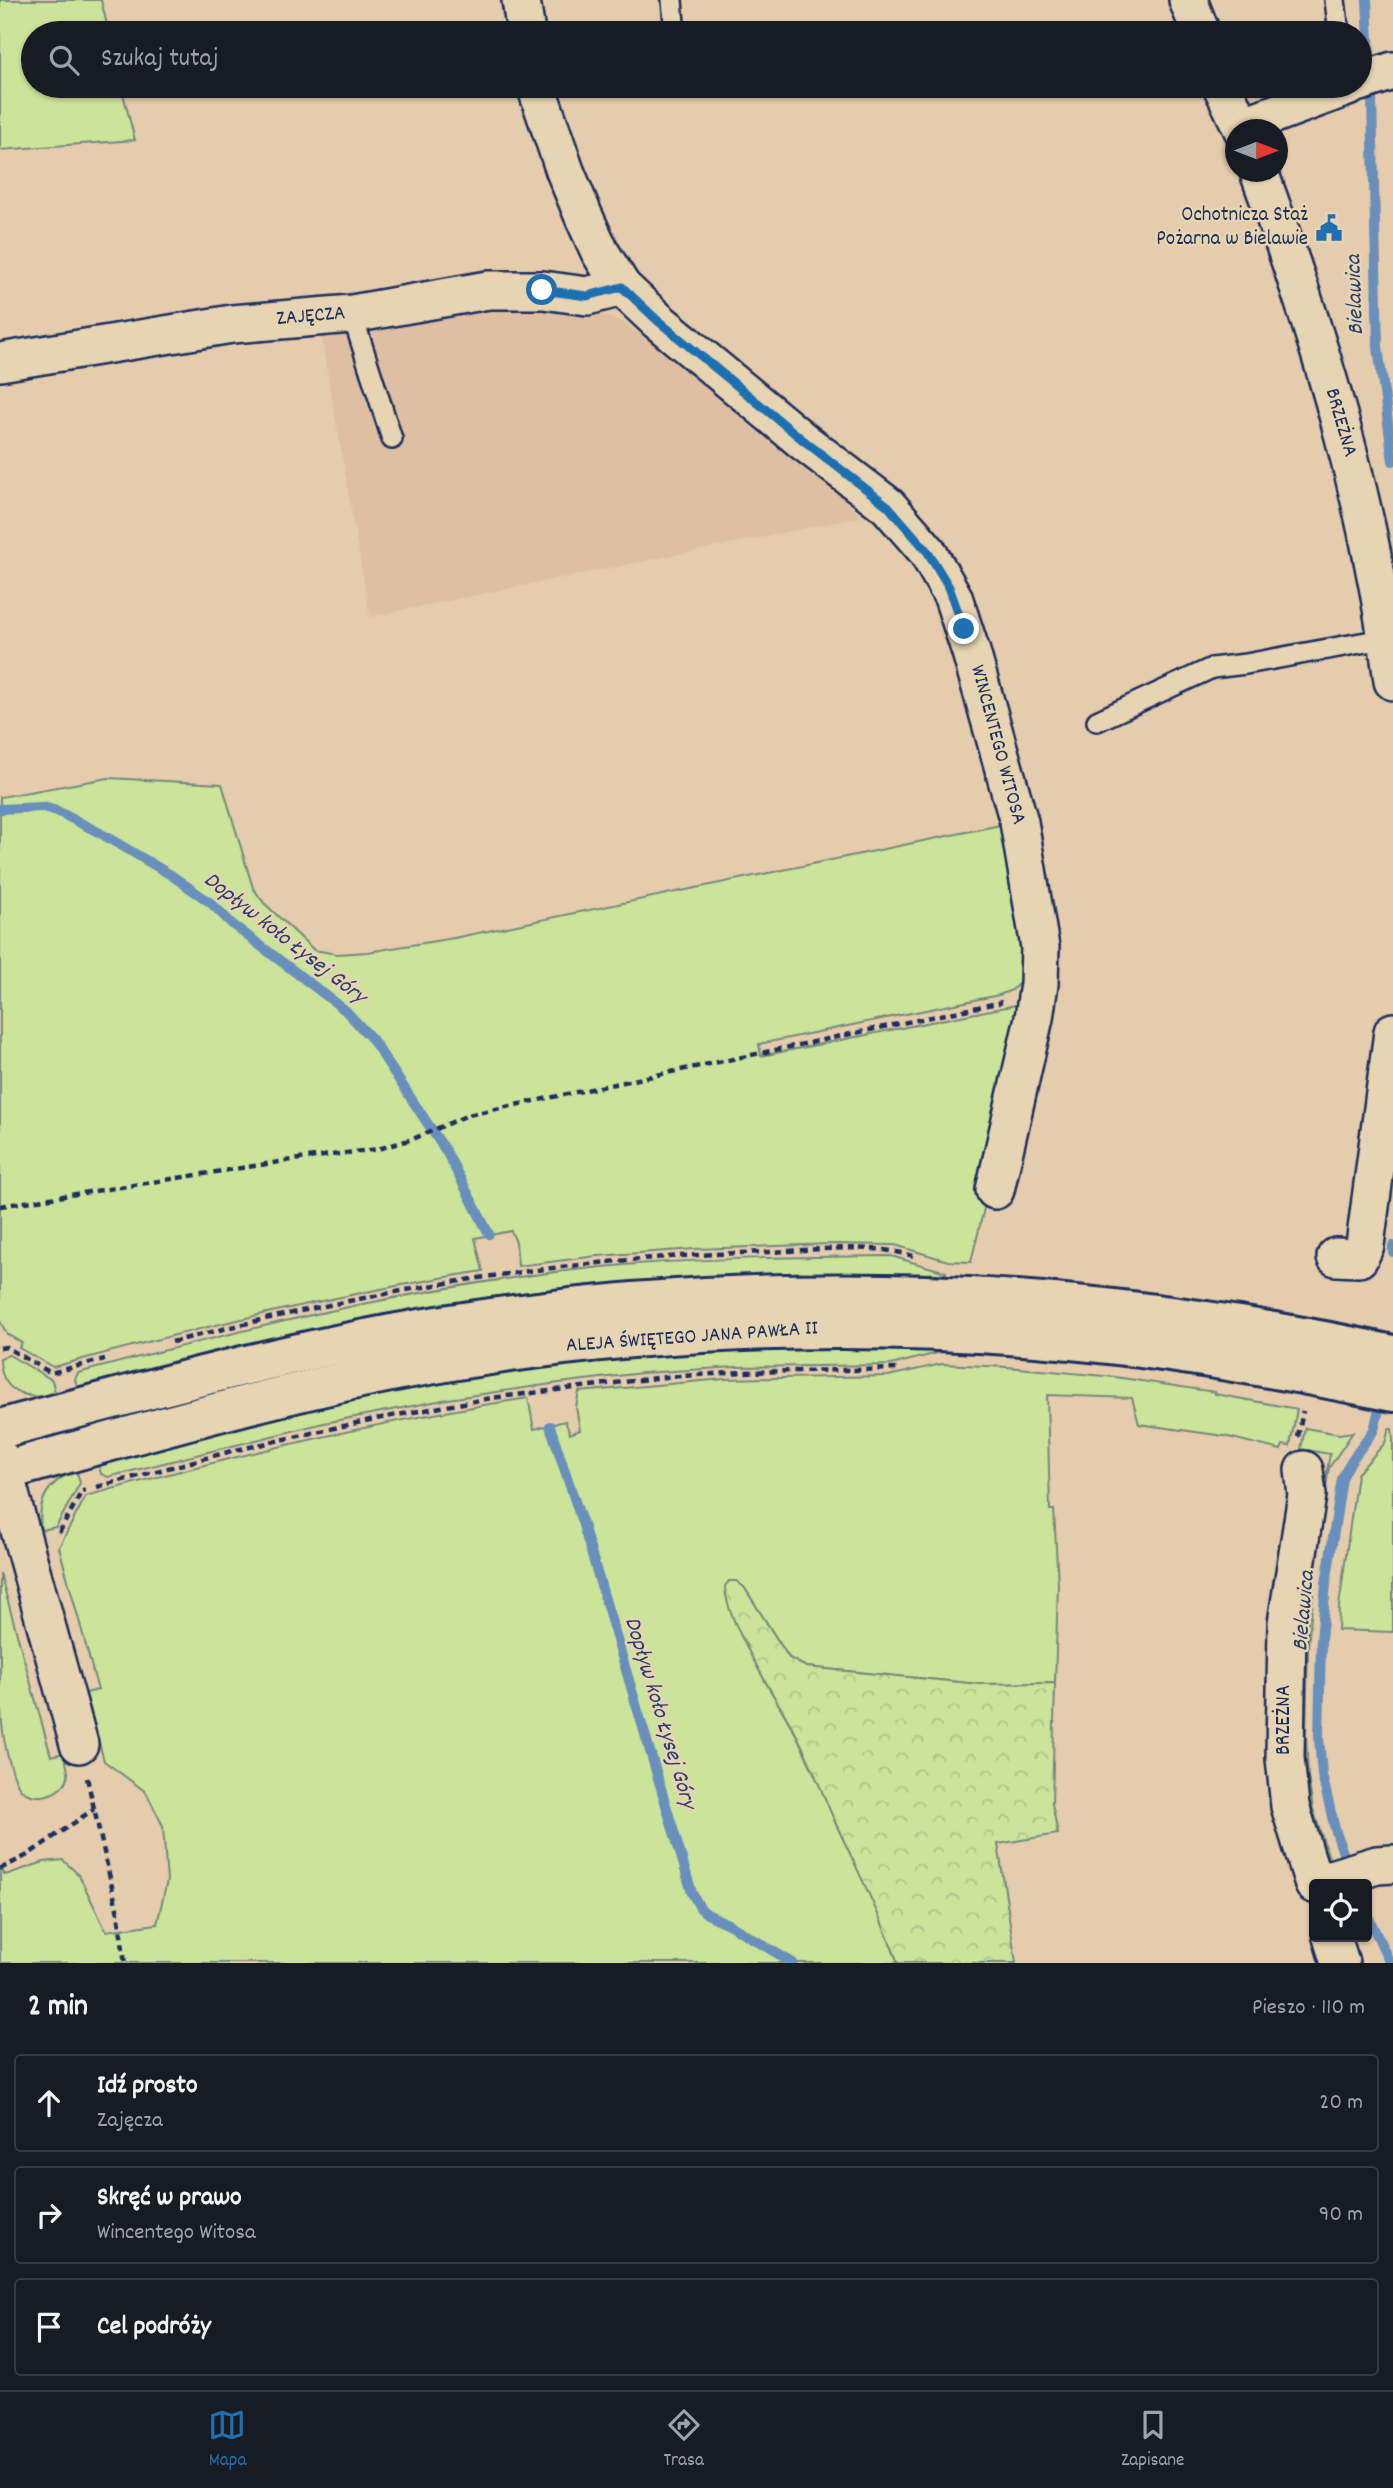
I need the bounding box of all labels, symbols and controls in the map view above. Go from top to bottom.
search box [21,21,1372,98]
icon: search [45,41,83,79]
text: Szukaj tutaj [101,41,219,78]
north arrow [1225,119,1288,182]
place label: Ochotnicza Staż Pożarna w Bielawie [1156,201,1308,255]
public building icon: Ochotnicza Staż Pożarna w Bielawie [1314,213,1344,243]
water label: Bielawica [1338,253,1374,336]
route start [526,274,557,305]
street label: ZAJĘCZA [275,299,347,335]
street label: BRZEŻNA [1316,385,1364,461]
route end [948,613,979,644]
street label: WINCENTEGO WITOSA [961,662,1033,828]
water label: Dopływ koło Łysej Góry [196,865,375,1015]
street label: ALEJA ŚWIĘTEGO JANA PAWŁA II [565,1314,820,1362]
water label: Bielawica [1285,1568,1325,1653]
water label: Dopływ koło Łysej Góry [614,1613,705,1816]
street label: BRZEŻNA [1270,1685,1300,1755]
map controls [1309,1879,1372,1942]
button: locate [1309,1879,1372,1942]
text: 2 min [28,1987,88,2030]
text: Pieszo · 110 m [1252,1992,1365,2025]
text: Idź prosto [97,2068,198,2105]
icon: ahead [30,2084,68,2122]
text: 20 m [1319,2087,1363,2120]
text: Zajęcza [97,2105,163,2138]
text: Skręć w prawo [97,2180,241,2217]
icon: right [30,2196,68,2234]
text: 90 m [1319,2199,1363,2232]
text: Wincentego Witosa [97,2217,256,2250]
icon: arrive [30,2308,68,2346]
text: Cel podróży [97,2309,211,2346]
tab: Mapa [208,2406,246,2475]
tab: Trasa [663,2406,704,2475]
tab: Zapisane [1121,2406,1184,2475]

